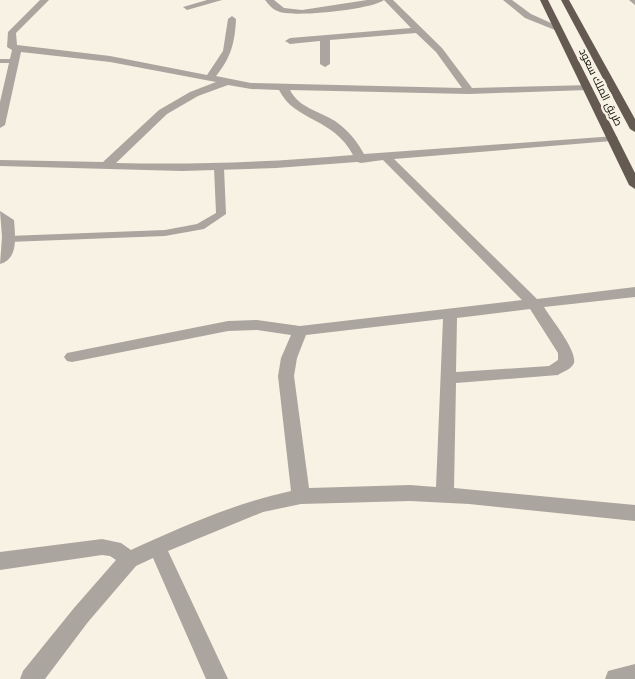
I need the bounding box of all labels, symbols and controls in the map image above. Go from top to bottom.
street label: طريق الملك سعود [576,46,625,128]

